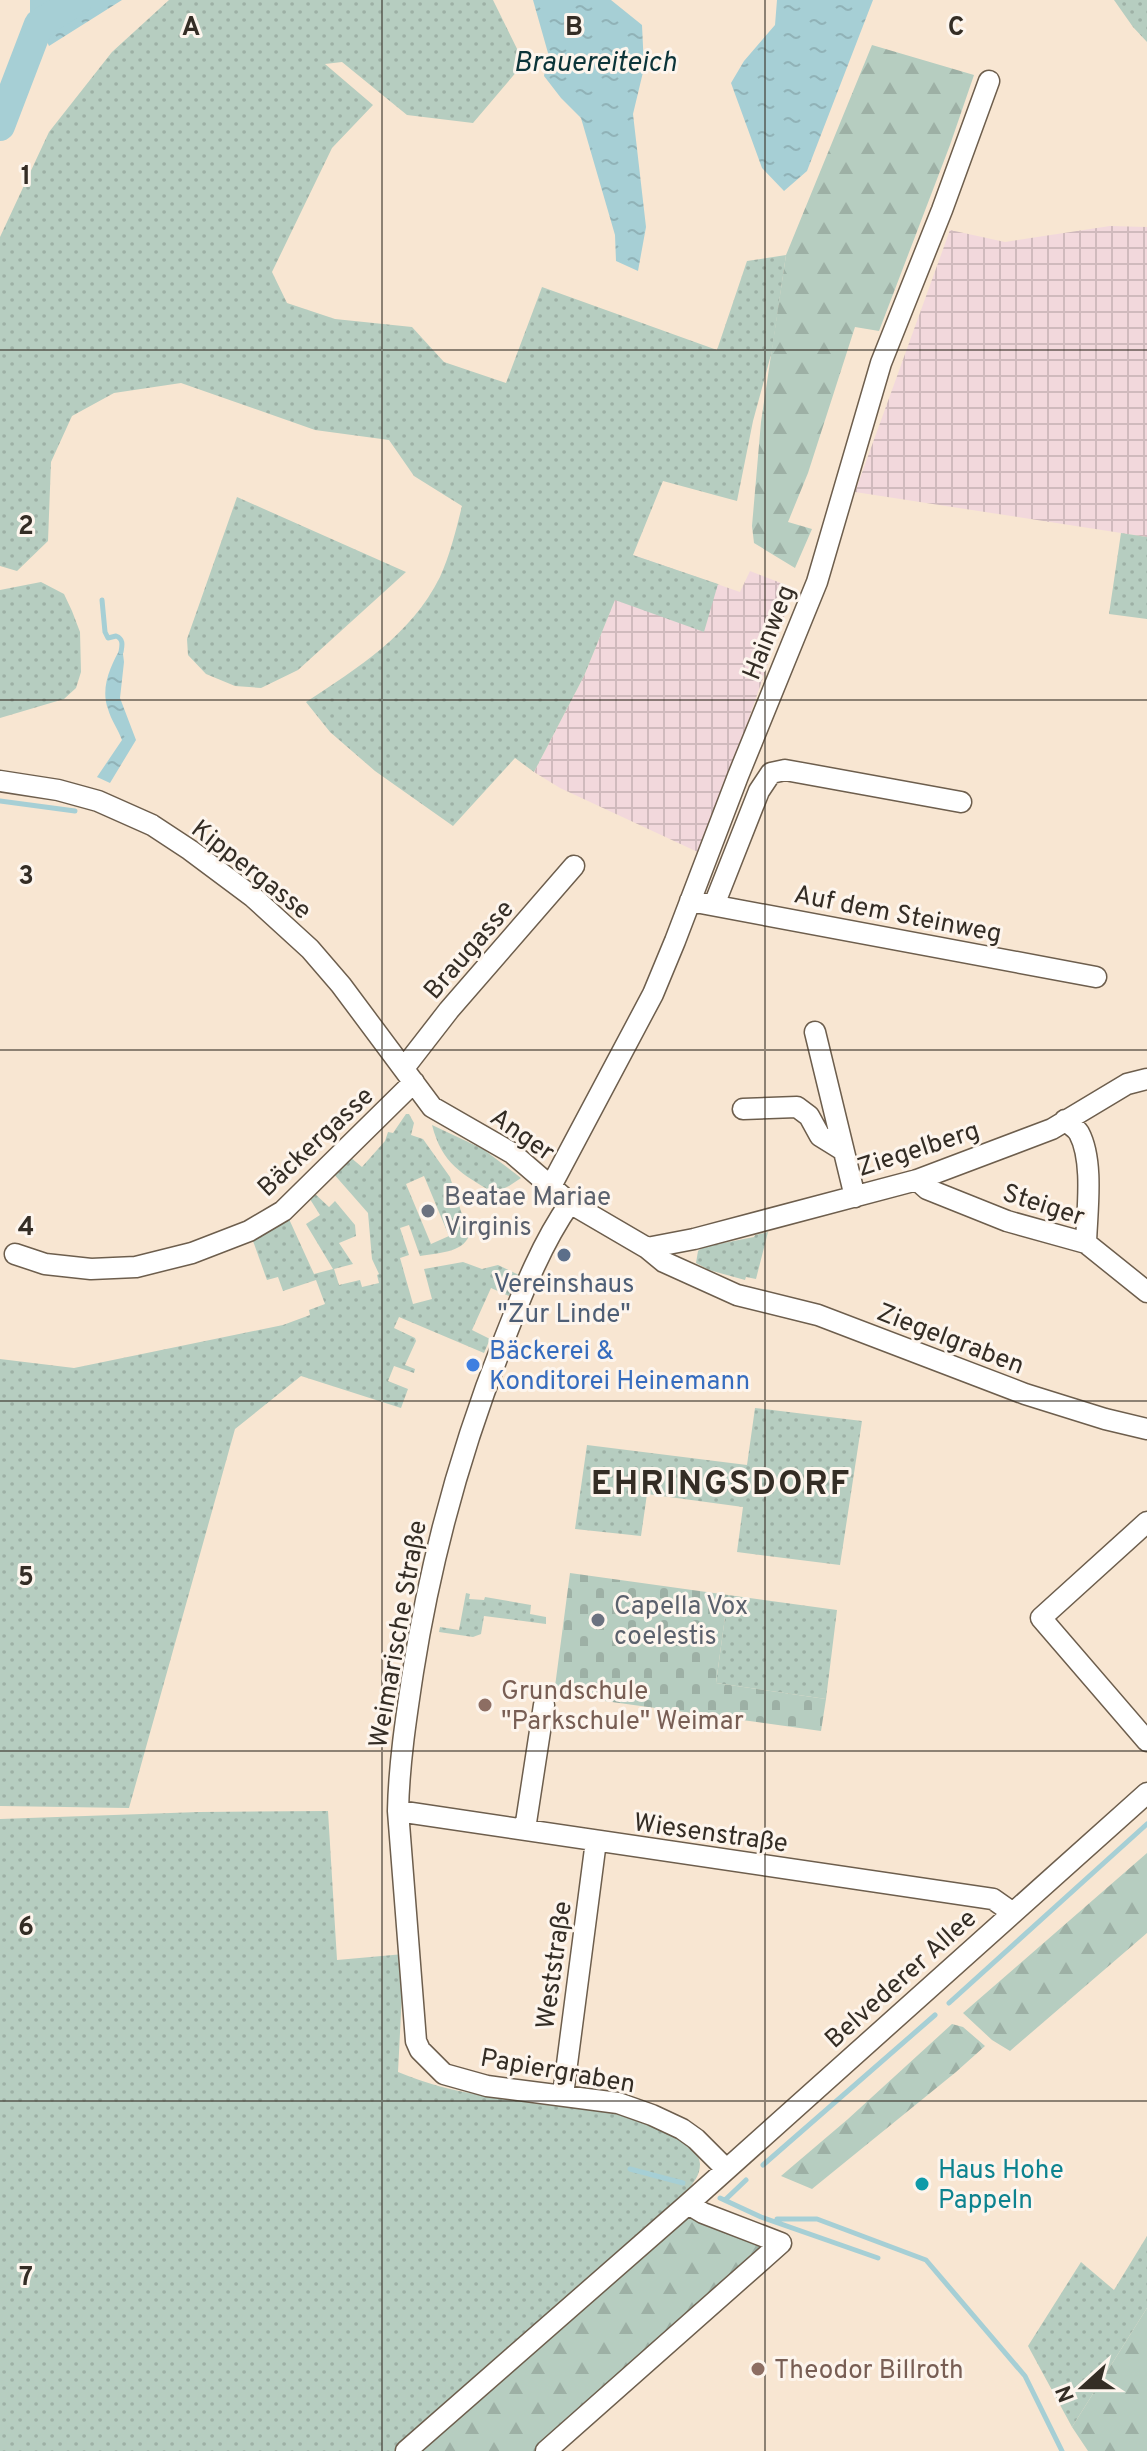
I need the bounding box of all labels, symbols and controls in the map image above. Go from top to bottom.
text: A [182,12,200,45]
text: B [565,12,583,45]
text: C [948,12,964,45]
water label: Brauereiteich [514,46,676,82]
text: 1 [21,161,31,194]
text: 2 [18,511,34,544]
street label: Hainweg [736,581,804,685]
street label: Kippergasse [184,814,317,928]
text: 3 [18,861,34,894]
street label: Auf dem Steinweg [791,879,1004,952]
street label: Braugasse [418,894,522,1007]
street label: Bäckergasse [252,1081,382,1205]
street label: Anger [483,1102,560,1170]
street label: Ziegelberg [853,1115,984,1186]
street label: Steiger [998,1178,1088,1235]
place label: Beatae Mariae Virginis [444,1182,611,1245]
marker: Beatae Mariae Virginis [419,1202,437,1220]
text: 4 [18,1212,34,1245]
marker: Vereinshaus "Zur Linde" [555,1246,573,1264]
place label: Vereinshaus "Zur Linde" [494,1269,634,1332]
street label: Ziegelgraben [872,1297,1029,1384]
place label: Bäckerei & Konditorei Heinemann [489,1336,750,1399]
marker: Bäckerei & Konditorei Heinemann [464,1356,482,1374]
district label: EHRINGSDORF [591,1464,851,1507]
street label: Weimarische Straße [363,1518,436,1751]
text: 5 [18,1562,34,1595]
place label: Capella Vox coelestis [614,1591,748,1654]
marker: Capella Vox coelestis [589,1611,607,1629]
place label: Grundschule "Parkschule" Weimar [501,1676,744,1739]
marker: Grundschule "Parkschule" Weimar [476,1696,494,1714]
street label: Wiesenstraße [631,1807,790,1862]
street label: Weststraße [530,1899,581,2031]
street label: Belvederer Allee [819,1903,985,2057]
text: 6 [18,1912,34,1945]
street label: Papiergraben [477,2043,638,2102]
place label: Haus Hohe Pappeln [938,2155,1064,2218]
marker: Haus Hohe Pappeln [913,2175,931,2193]
text: 7 [19,2262,33,2295]
north arrow [1043,2347,1123,2427]
place label: Theodor Billroth [774,2355,964,2388]
marker: Theodor Billroth [749,2360,767,2378]
text: N [1051,2381,1082,2405]

